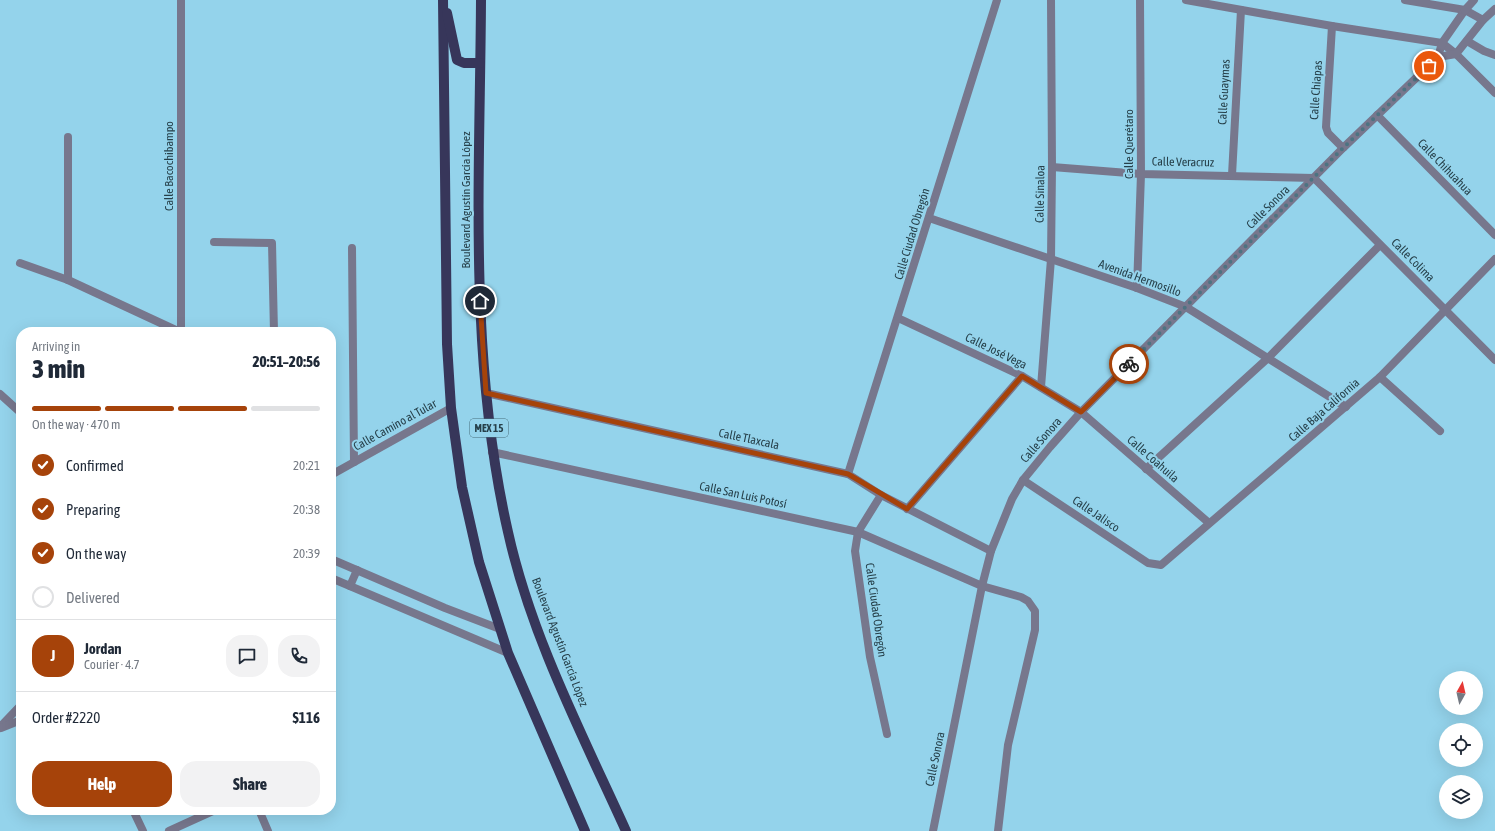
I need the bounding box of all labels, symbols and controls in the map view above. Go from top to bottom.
pin [1412,49,1446,83]
icon: bag [1418,55,1440,77]
street label: Calle Guaymas [1215,59,1233,125]
street label: Calle Chiapas [1307,60,1325,120]
street label: Calle Querétaro [1122,109,1136,179]
street label: Calle Bacochibampo [162,121,176,211]
street label: Boulevard Agustín García López [459,131,473,269]
street label: Calle Chihuahua [1415,136,1475,198]
street label: Calle Veracruz [1152,154,1215,170]
street label: Calle Sinaloa [1032,165,1048,223]
street label: Calle Sonora [1243,182,1293,232]
street label: Calle Ciudad Obregón [891,187,933,281]
street label: Calle Colima [1388,235,1438,285]
street label: Avenida Hermosillo [1097,257,1183,300]
pin [463,284,497,318]
icon: home [469,290,491,312]
street label: Calle José Vega [963,330,1029,372]
text: Arriving in [32,339,80,354]
courier [1109,344,1149,384]
text: 20:51–20:56 [252,353,320,370]
icon: bike [1118,353,1140,375]
text: 3 min [32,354,85,384]
street label: Calle Baja California [1286,375,1362,445]
street label: Calle Camino al Tular [351,396,439,454]
street label: Calle Sonora [1018,415,1064,465]
text: On the way · 470 m [32,417,120,432]
road number: MEX 15 [470,419,508,437]
street label: Calle Tlaxcala [717,426,781,452]
street label: Calle Coahuila [1124,433,1182,485]
icon: check [32,454,54,476]
text: Confirmed [66,457,124,474]
text: 20:21 [293,458,320,473]
street label: Calle San Luis Potosí [698,479,788,511]
street label: Calle Jalisco [1070,493,1123,535]
icon: check [32,498,54,520]
text: Preparing [66,501,120,518]
text: 20:38 [293,502,320,517]
icon: check [32,542,54,564]
text: On the way [66,545,127,562]
text: 20:39 [293,546,320,561]
street label: Calle Ciudad Obregón [862,562,890,658]
street label: Boulevard Agustín García López [529,575,591,709]
text: Delivered [66,589,120,606]
button: chat [226,635,268,677]
button: phone [278,635,320,677]
text: Jordan [84,640,122,657]
text: J [51,647,55,664]
text: Courier · 4.7 [84,657,140,672]
north arrow [1439,671,1483,715]
map controls [1439,671,1483,819]
text: Order #2220 [32,709,100,726]
text: $116 [293,709,320,726]
button: locate [1439,723,1483,767]
street label: Calle Sonora [922,730,948,788]
button: Help [32,761,172,807]
button: Share [180,761,320,807]
button: layers [1439,775,1483,819]

